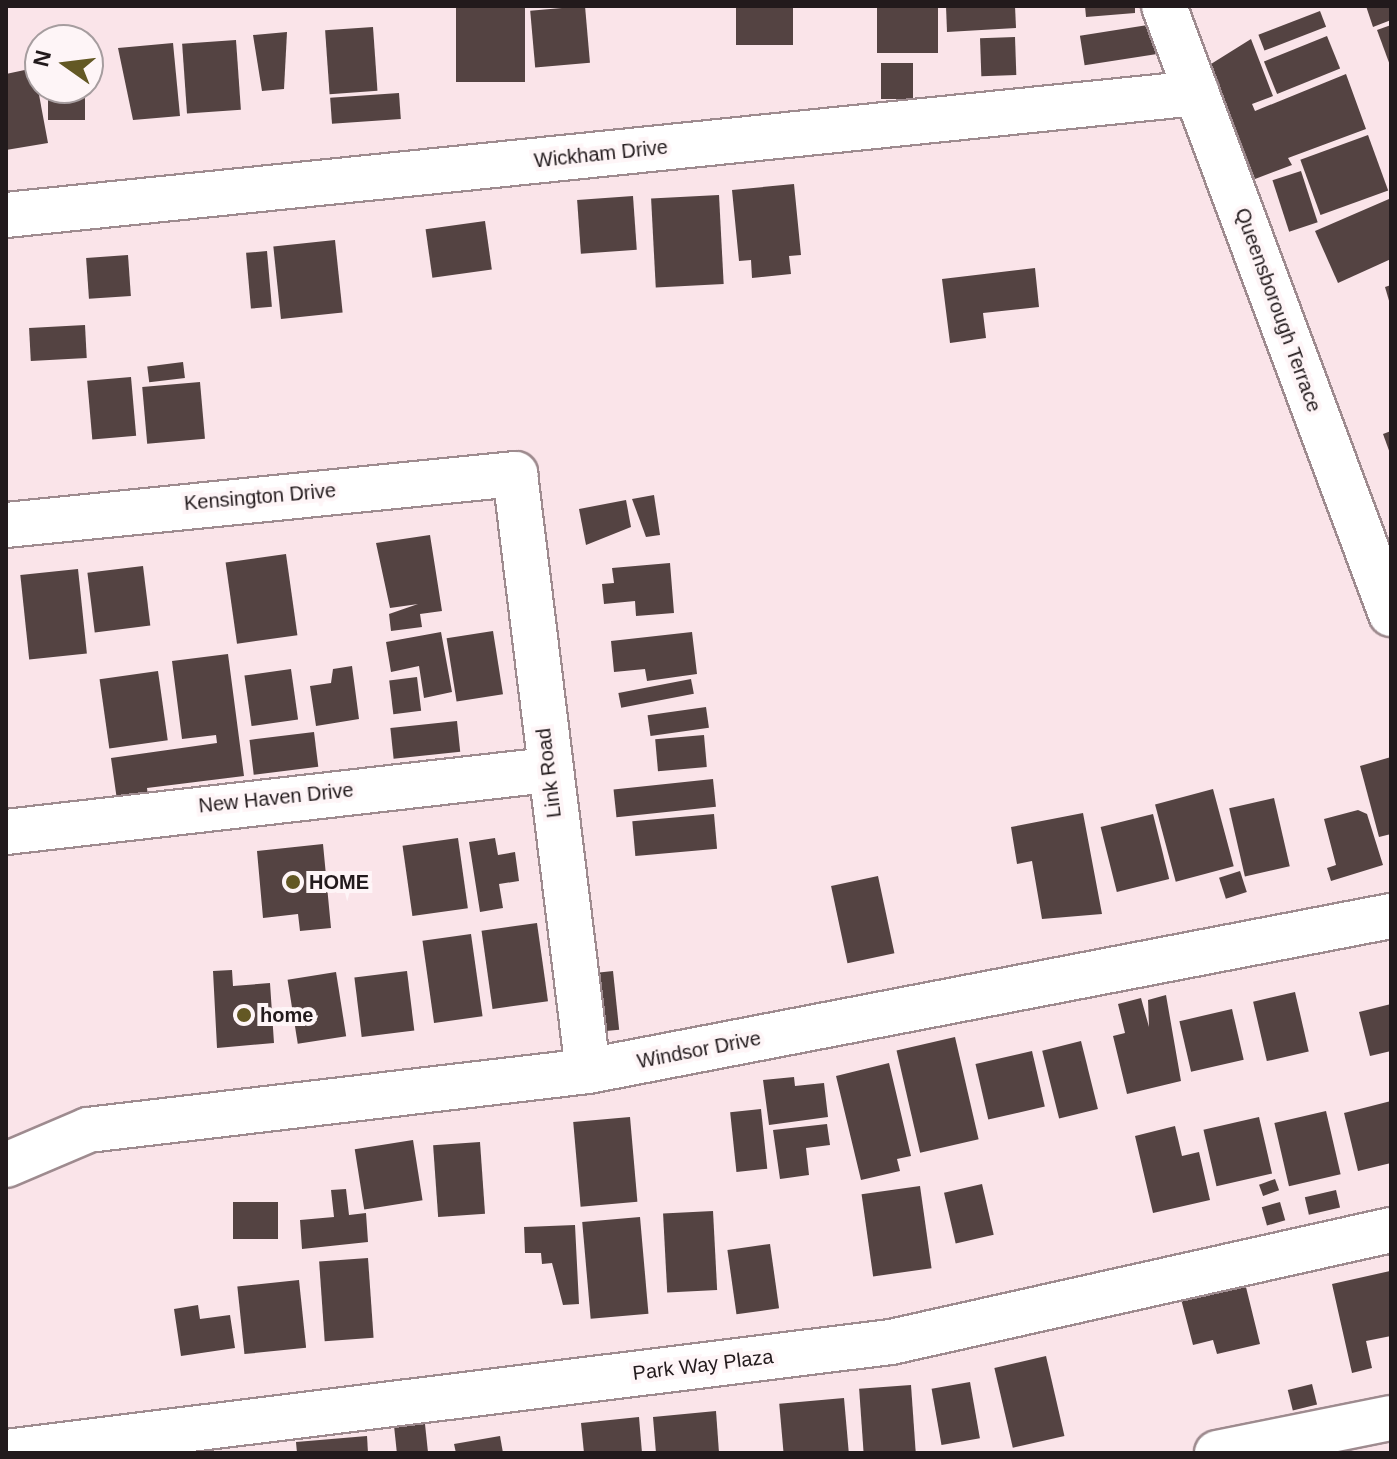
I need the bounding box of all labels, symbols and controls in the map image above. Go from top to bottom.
north arrow [24,24,104,104]
text: N [28,48,56,69]
street label: Wickham Drive [533,135,669,173]
street label: Queensborough Terrace [1230,205,1326,415]
street label: Kensington Drive [183,478,337,516]
street label: Link Road [532,727,566,819]
street label: New Haven Drive [197,778,355,818]
place label: HOME [309,870,369,894]
marker: HOME [284,873,302,891]
place label: home [260,1003,313,1027]
marker: home [235,1006,253,1024]
street label: Windsor Drive [635,1026,763,1074]
street label: Park Way Plaza [631,1344,775,1386]

